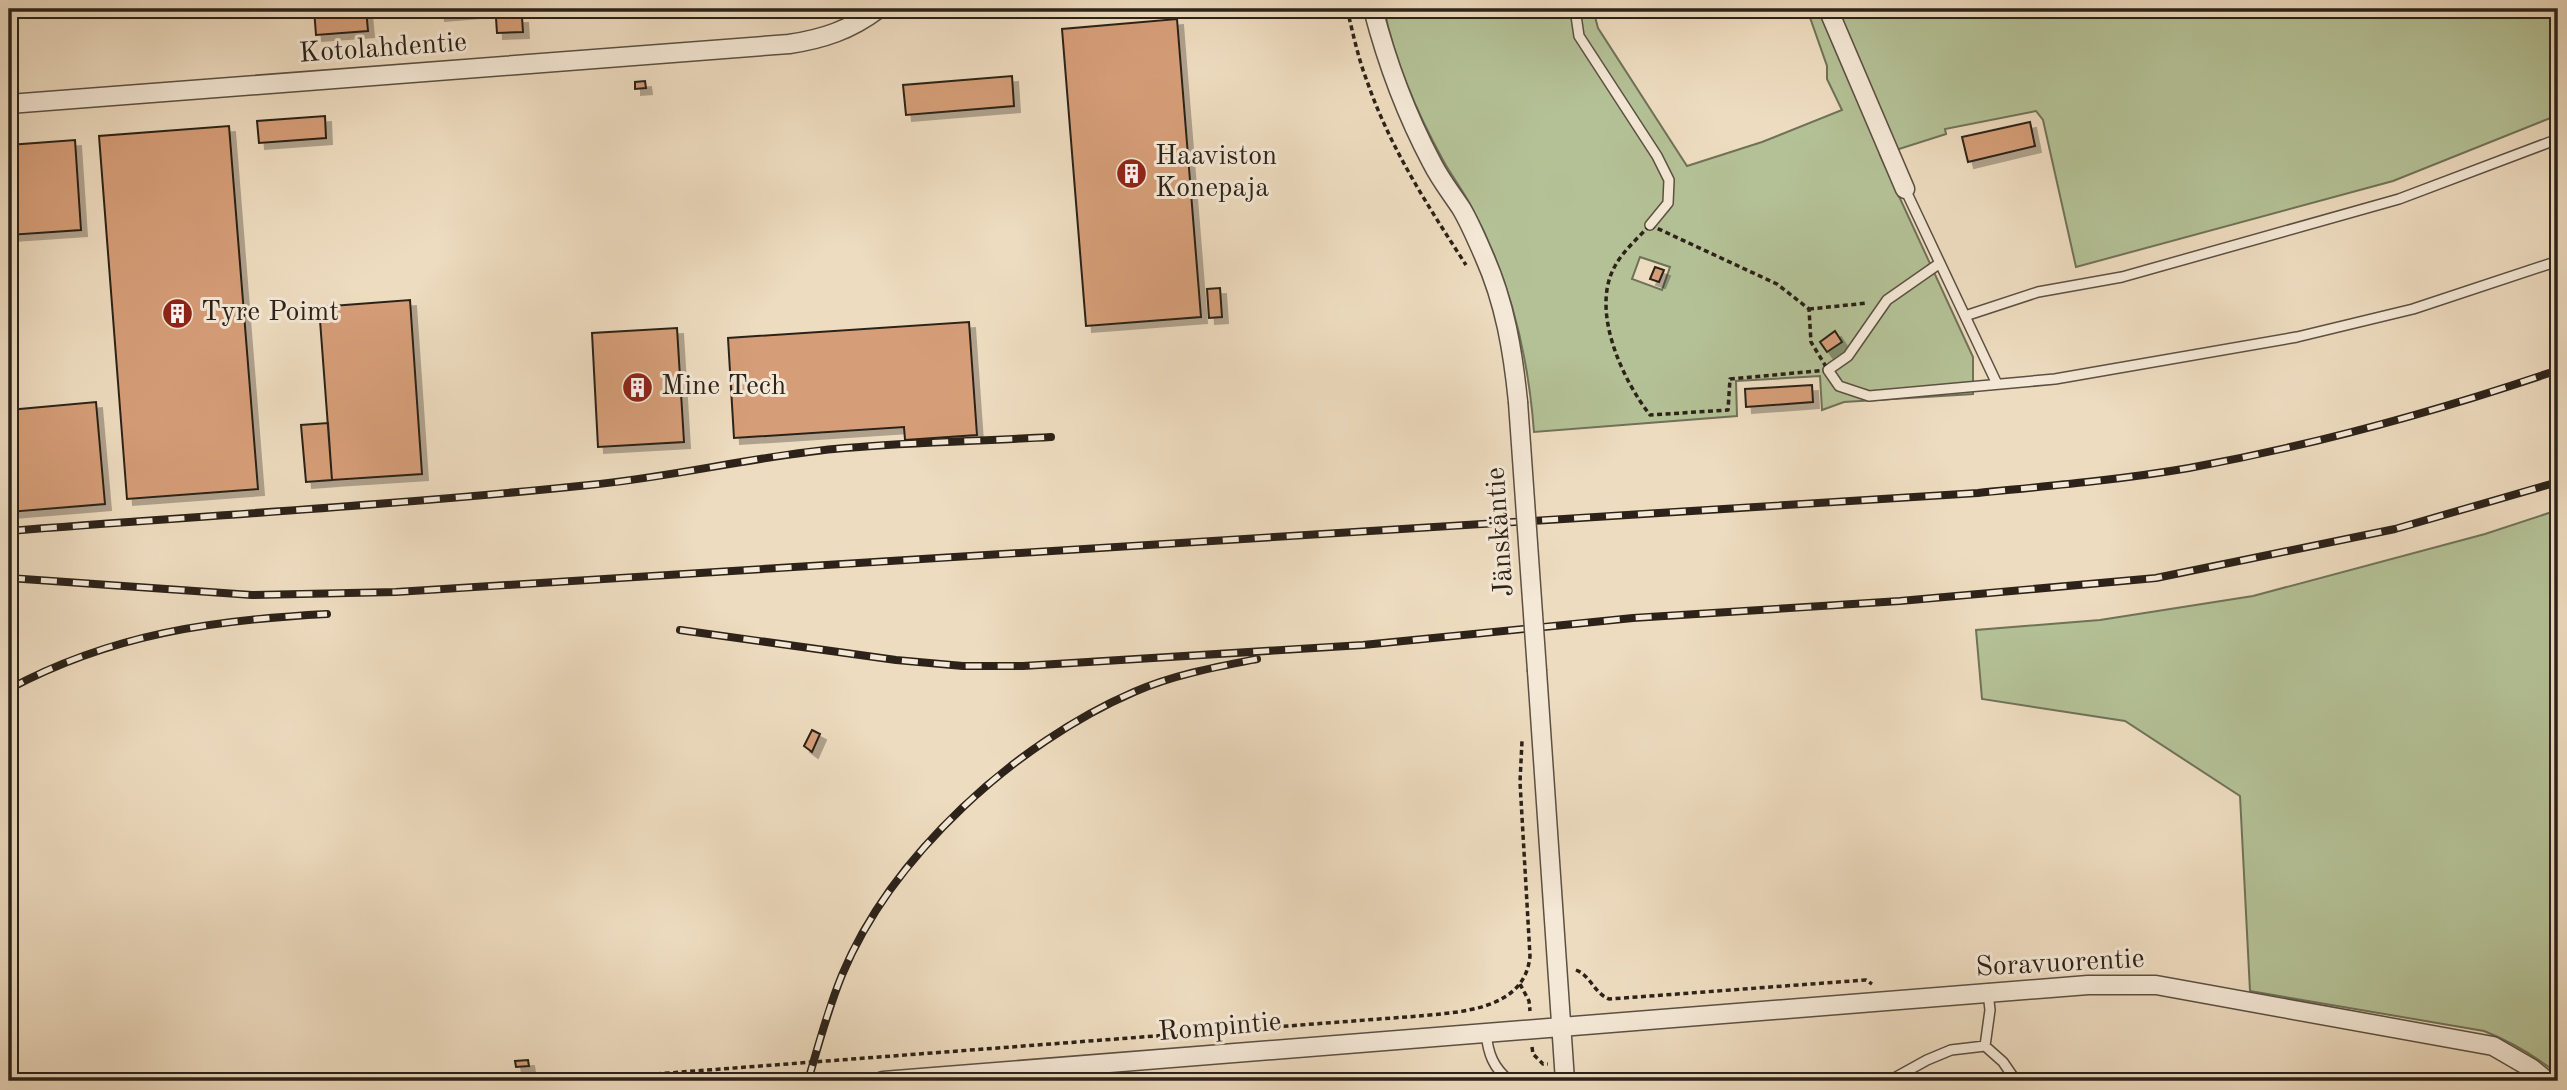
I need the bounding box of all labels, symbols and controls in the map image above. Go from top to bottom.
street label: Kotolahdentie [298,29,468,69]
place label: Haaviston Konepaja [1155,143,1277,203]
building icon: Haaviston Konepaja [1115,156,1149,190]
building icon: Tyre Poimt [161,296,195,330]
place label: Tyre Poimt [201,299,339,327]
building icon: Mine Tech [621,370,655,404]
place label: Mine Tech [661,373,786,401]
street label: Jänskäntie [1483,466,1519,598]
street label: Soravuorentie [1975,946,2145,982]
street label: Rompintie [1157,1009,1283,1047]

